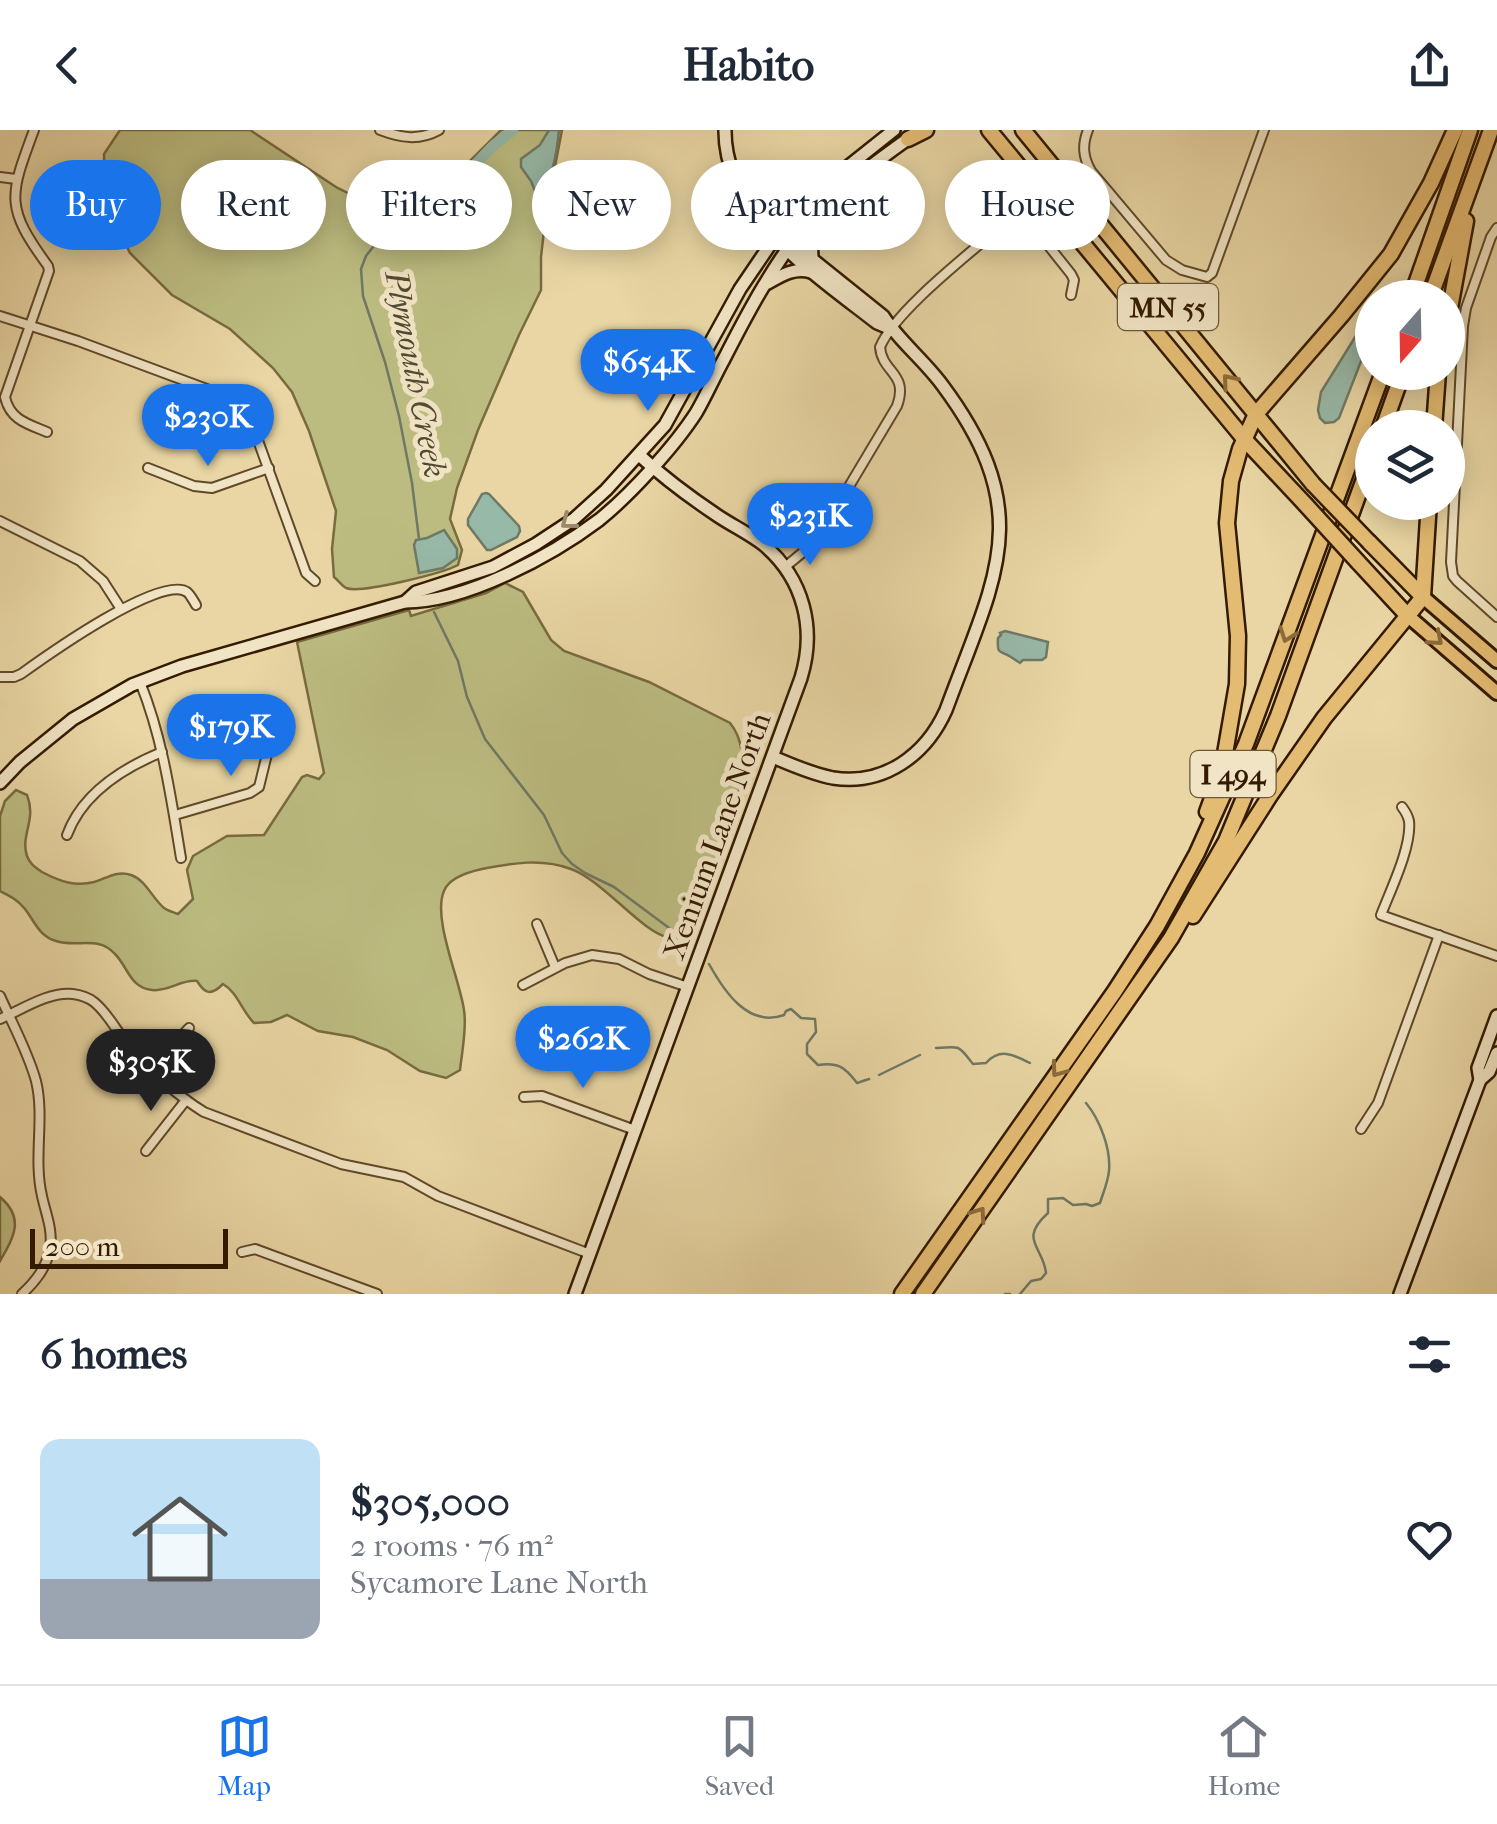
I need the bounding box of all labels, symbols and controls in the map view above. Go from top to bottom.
icon: back [40,38,95,93]
icon: share [1402,38,1457,93]
text: Habito [683,39,814,92]
chip: Buy [30,160,161,250]
chip: Rent [181,160,326,250]
chip: Filters [346,160,512,250]
chip: New [532,160,671,250]
chip: Apartment [691,160,925,250]
chip: House [945,160,1110,250]
water label: Plymouth Creek [377,265,454,481]
north arrow [1355,280,1465,390]
map controls [1355,280,1465,520]
road number: MN 55 [1118,284,1218,330]
pin: $654K [578,329,718,414]
text: $654K [603,343,693,380]
one-way arrow [1223,375,1241,393]
pin: $230K [138,384,278,469]
text: $230K [164,398,252,435]
button: layers [1355,410,1465,520]
pin: $231K [740,483,880,568]
text: $231K [769,497,851,534]
one-way arrow [561,510,579,527]
one-way arrow [1278,625,1299,642]
one-way arrow [1424,628,1443,646]
pin: $179K [161,694,301,779]
text: $179K [189,708,273,745]
street label: Xenium Lane North [657,708,778,964]
road number: I 494 [1190,751,1276,797]
pin: $262K [513,1006,653,1091]
text: $262K [537,1020,629,1057]
pin: $305K [81,1029,221,1114]
text: $305K [108,1043,194,1080]
one-way arrow [1052,1059,1070,1077]
one-way arrow [967,1207,986,1226]
scale bar [30,1224,228,1268]
text: 200 m [45,1230,120,1263]
icon: filters [1402,1327,1457,1382]
text: 6 homes [40,1330,187,1379]
text: $305,000 [350,1478,510,1527]
icon: home [120,1479,240,1599]
icon: heart [1402,1512,1457,1567]
text: 2 rooms · 76 m² [350,1527,553,1564]
text: Sycamore Lane North [350,1564,648,1601]
tab: Map [217,1709,272,1802]
tab: Saved [705,1709,774,1802]
tab: Home [1208,1709,1280,1802]

